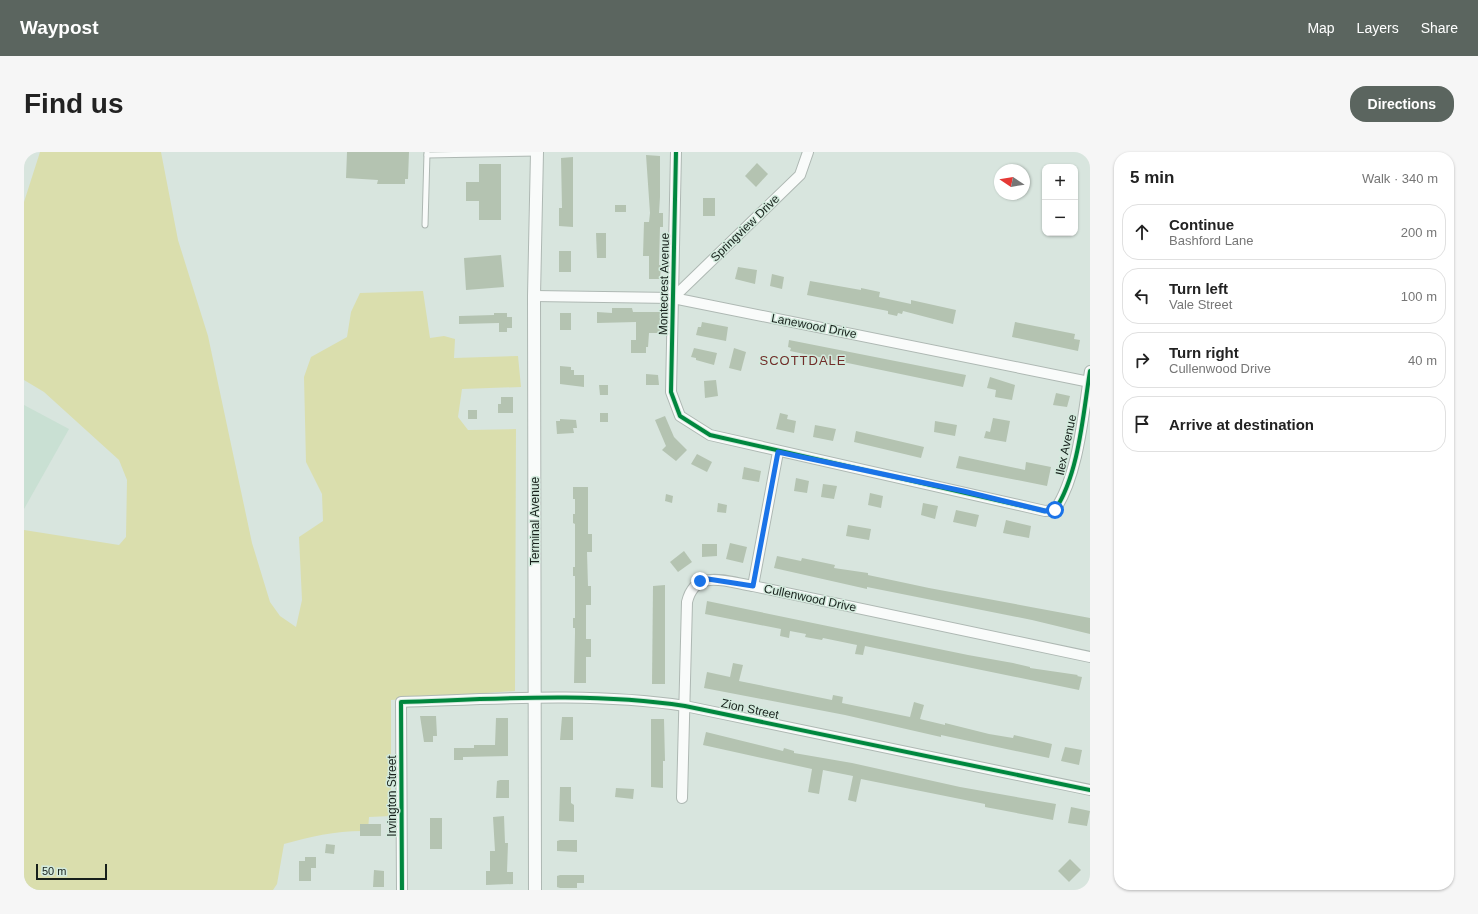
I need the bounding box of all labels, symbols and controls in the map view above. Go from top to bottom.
text: Waypost [20,17,98,38]
text: Map [1307,20,1335,36]
text: Layers [1357,20,1399,36]
text: Share [1421,20,1458,36]
button: Directions [1350,86,1454,122]
text: Find us [24,88,124,119]
north arrow [994,164,1030,200]
map controls [1042,164,1078,236]
button: + [1042,164,1078,200]
text: 5 min [1130,168,1174,187]
text: Walk · 340 m [1362,171,1438,186]
street label: Springview Drive [708,191,782,264]
button: − [1042,200,1078,236]
text: Continue [1169,216,1234,233]
icon: ahead [1131,221,1153,243]
text: 200 m [1401,225,1437,240]
street label: Montecrest Avenue [656,232,672,335]
text: Bashford Lane [1169,233,1254,248]
text: Turn left [1169,280,1228,297]
icon: left [1131,285,1153,307]
text: 100 m [1401,289,1437,304]
text: Vale Street [1169,297,1232,312]
street label: Lanewood Drive [770,311,858,341]
text: Turn right [1169,344,1239,361]
icon: right [1131,349,1153,371]
district label: SCOTTDALE [759,353,847,368]
text: 40 m [1408,353,1437,368]
text: Cullenwood Drive [1169,361,1271,376]
street label: Ilex Avenue [1053,413,1079,477]
icon: arrive [1131,413,1153,435]
text: Arrive at destination [1169,416,1314,433]
street label: Terminal Avenue [528,476,542,565]
route start [1046,501,1064,519]
route end [691,572,709,590]
street label: Cullenwood Drive [763,581,858,615]
street label: Zion Street [720,696,781,722]
street label: Irvington Street [385,755,399,837]
scale bar [36,862,107,881]
text: 50 m [42,865,66,877]

